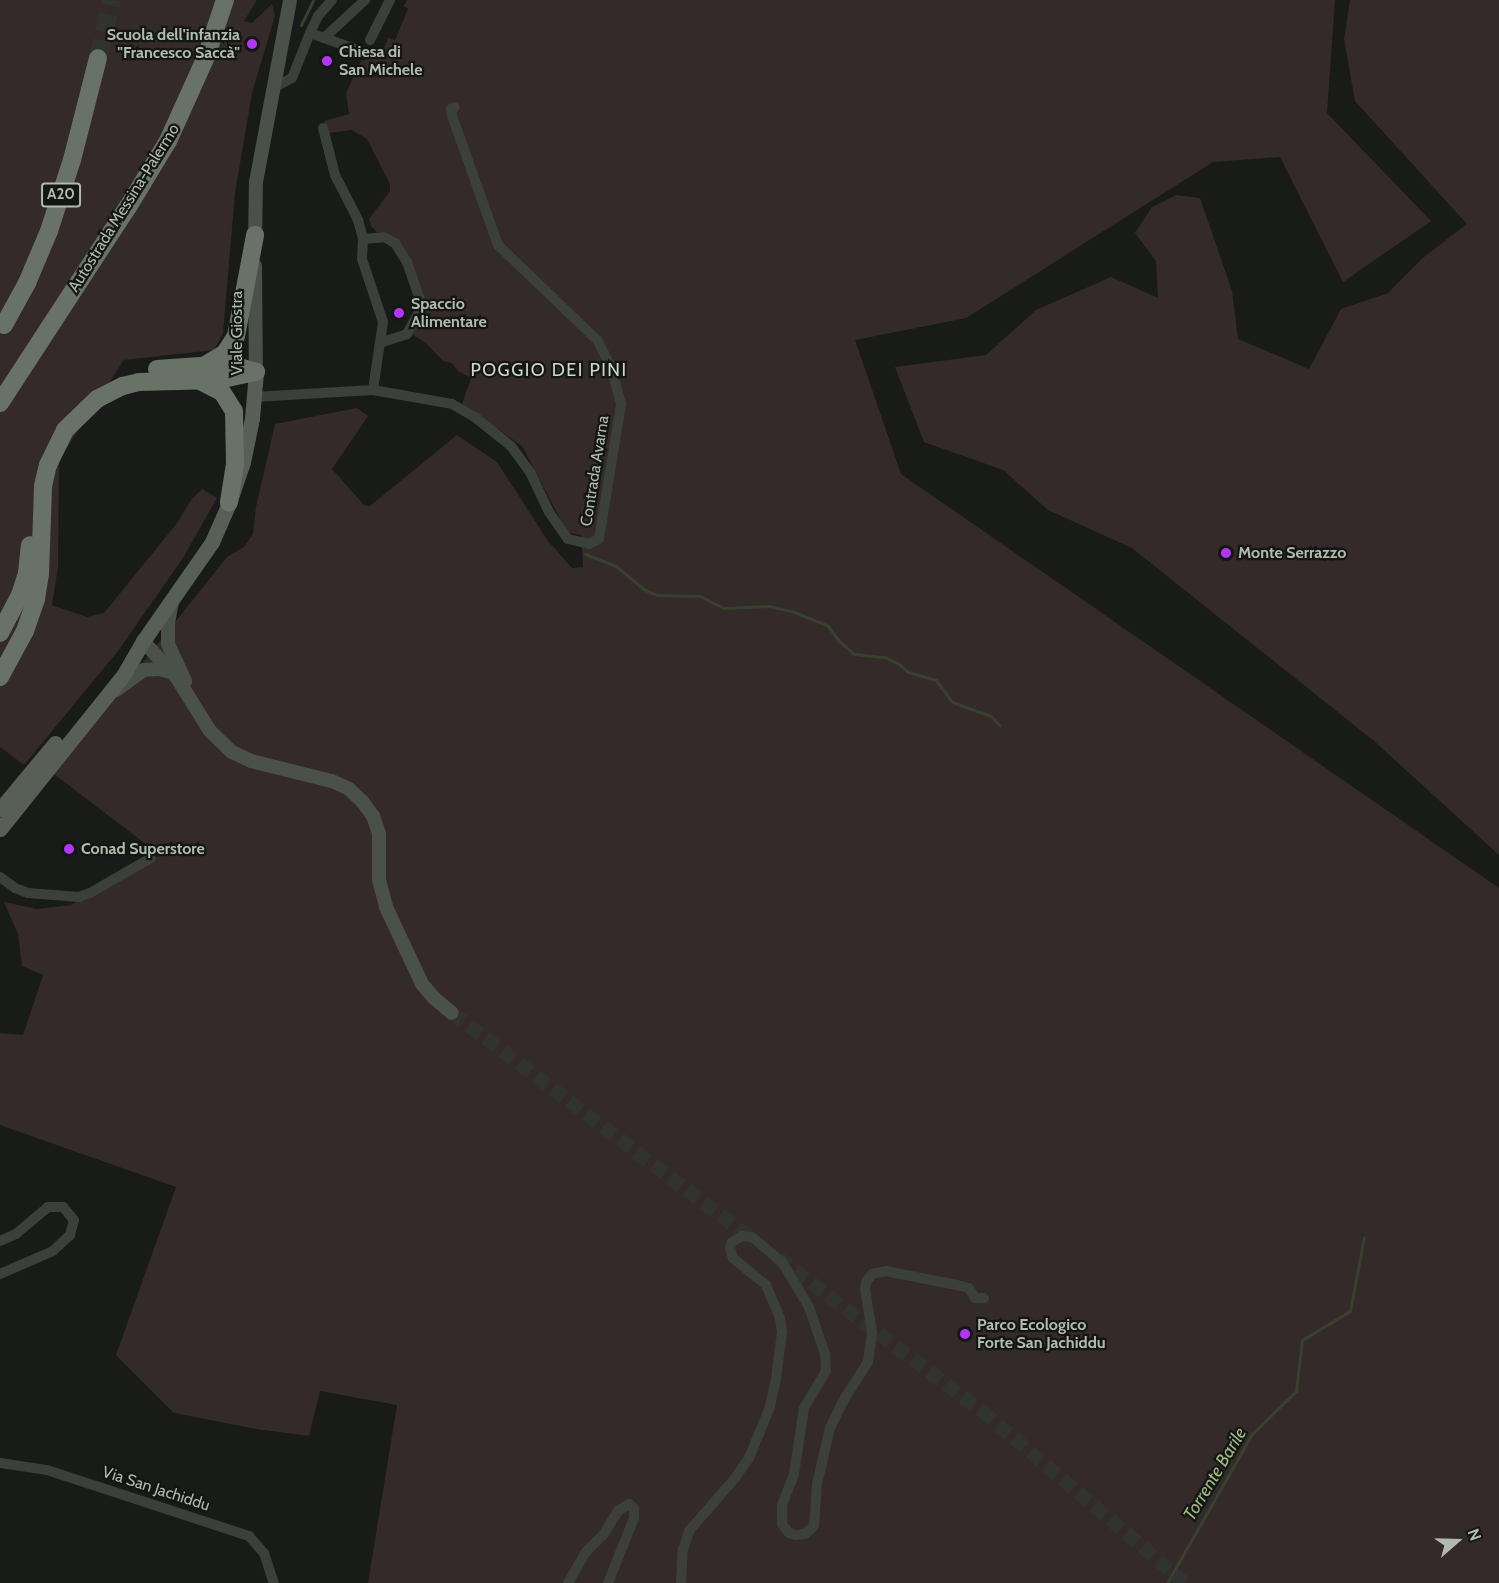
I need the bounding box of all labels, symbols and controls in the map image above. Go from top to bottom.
place label: Scuola dell'infanzia "Francesco Saccà" [107,25,240,63]
marker: Scuola dell'infanzia "Francesco Saccà" [245,37,259,51]
place label: Chiesa di San Michele [339,42,422,80]
marker: Chiesa di San Michele [320,54,334,68]
street label: Autostrada Messina-Palermo [64,120,184,296]
road number: A20 [40,183,82,207]
street label: Viale Giostra [227,291,247,375]
place label: Spaccio Alimentare [411,294,487,332]
marker: Spaccio Alimentare [392,306,406,320]
district label: POGGIO DEI PINI [470,359,628,381]
street label: Contrada Avarna [577,414,613,528]
place label: Monte Serrazzo [1238,543,1346,563]
marker: Monte Serrazzo [1219,546,1233,560]
place label: Conad Superstore [81,839,205,859]
marker: Conad Superstore [62,842,76,856]
place label: Parco Ecologico Forte San Jachiddu [977,1315,1106,1353]
marker: Parco Ecologico Forte San Jachiddu [958,1327,972,1341]
water label: Torrente Barile [1179,1424,1251,1524]
street label: Via San Jachiddu [100,1463,212,1515]
north arrow [1427,1511,1487,1571]
text: N [1464,1526,1485,1543]

